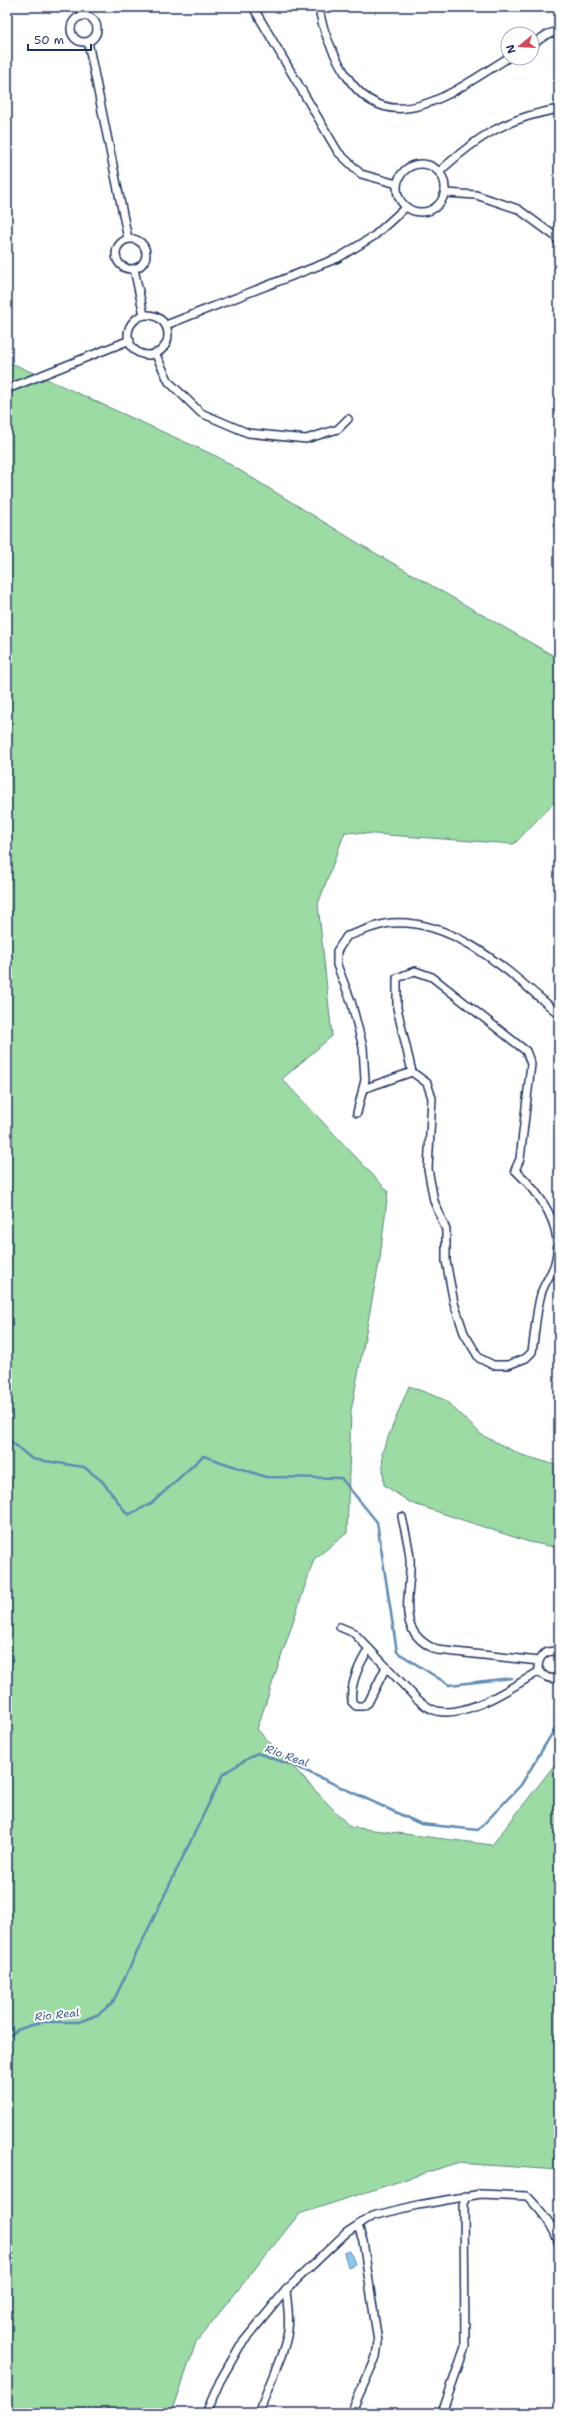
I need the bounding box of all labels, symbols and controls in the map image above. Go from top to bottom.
scale bar [28,26,91,52]
north arrow [500,26,540,66]
text: 50 m [34,32,64,48]
text: N [502,42,519,55]
water label: Rio Real [263,1741,311,1771]
water label: Rio Real [34,2005,81,2025]

